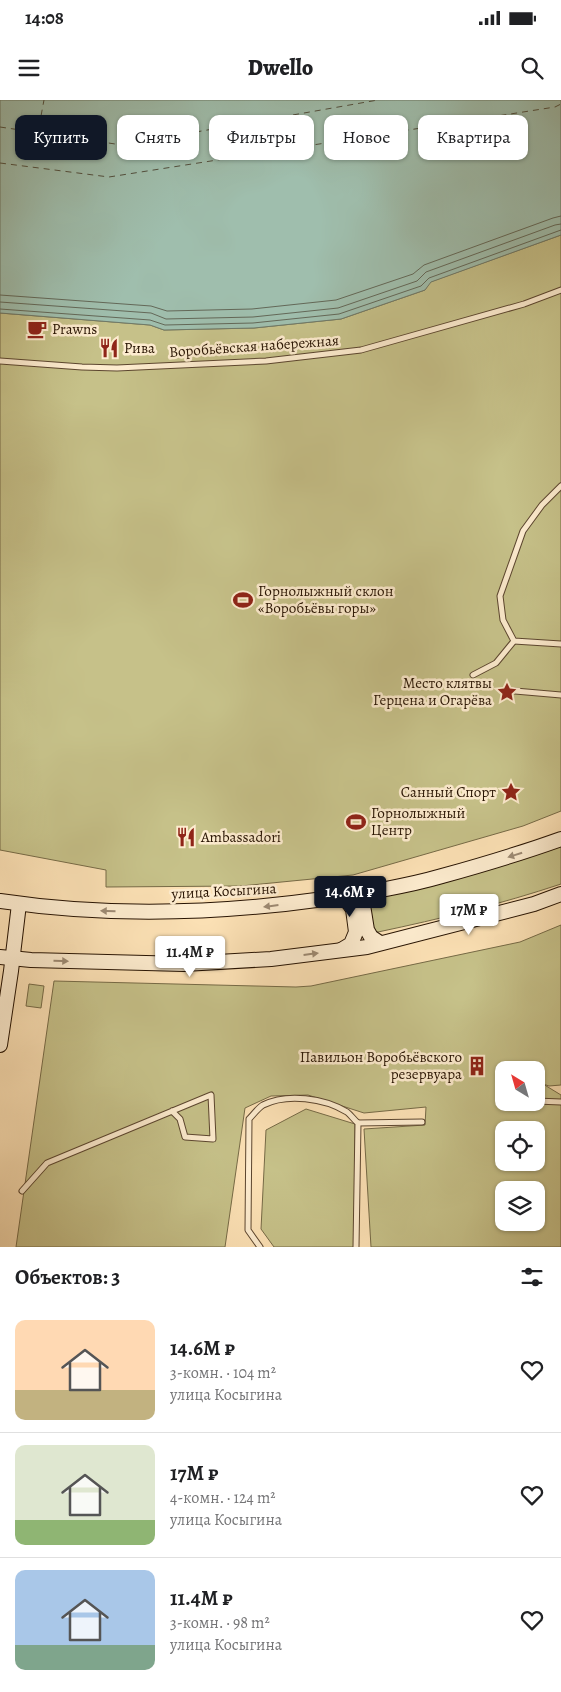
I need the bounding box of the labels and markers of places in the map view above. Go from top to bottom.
cafe icon: Prawns [26,318,48,340]
place label: Prawns [52,319,97,339]
restaurant icon: Рива [98,337,120,359]
place label: Рива [124,338,155,358]
place label: Горнолыжный склон «Воробьёвы горы» [258,581,394,618]
sports icon: Горнолыжный склон «Воробьёвы горы» [232,589,254,611]
place label: Место клятвы Герцена и Огарёва [373,673,492,710]
place icon: Место клятвы Герцена и Огарёва [496,681,518,703]
place icon: Санный Спорт [500,781,522,803]
place label: Санный Спорт [401,782,496,802]
place label: Горнолыжный Центр [371,803,466,840]
sports icon: Горнолыжный Центр [345,811,367,833]
restaurant icon: Ambassadori [175,826,197,848]
place label: Ambassadori [200,827,281,847]
pin: 14.6M ₽ [304,876,396,918]
pin: 17M ₽ [434,894,504,936]
pin: 11.4M ₽ [144,936,236,978]
place label: Павильон Воробьёвского резервуара [300,1047,462,1084]
building icon: Павильон Воробьёвского резервуара [466,1055,488,1077]

